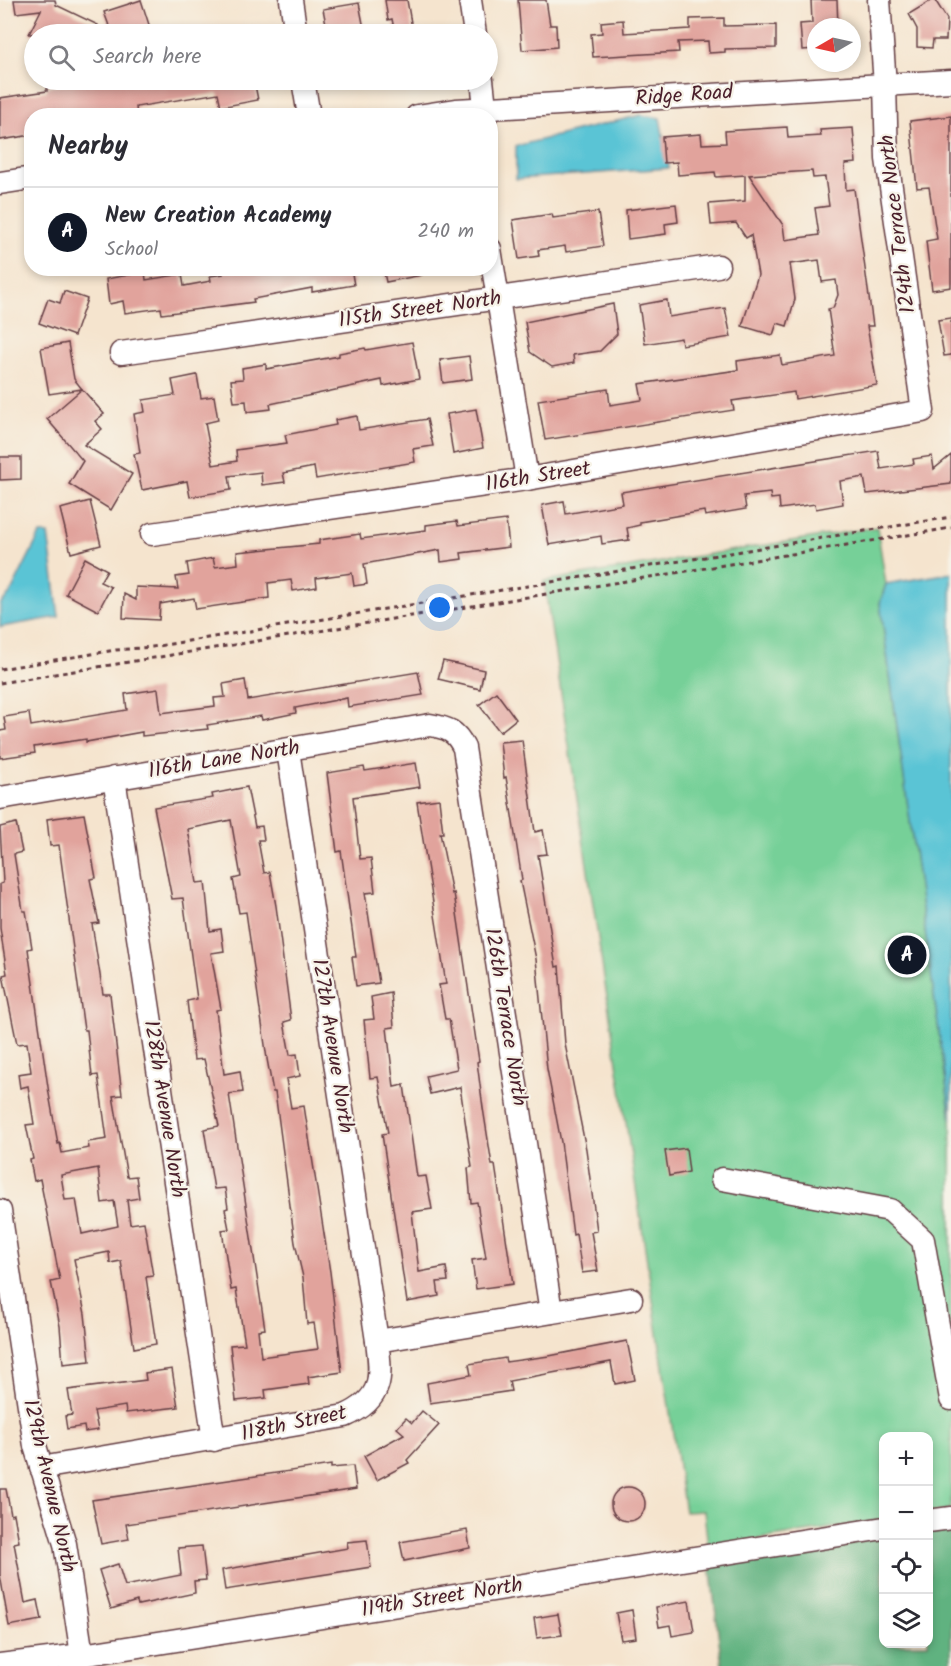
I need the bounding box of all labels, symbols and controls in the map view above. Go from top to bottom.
north arrow [807,18,861,72]
search box [24,24,498,90]
text: Search here [93,40,201,75]
icon: search [45,41,78,74]
street label: Ridge Road [634,76,734,116]
text: Nearby [48,126,128,168]
street label: 124th Terrace North [871,133,925,315]
text: New Creation Academy [105,199,331,234]
text: A [61,216,74,248]
text: 240 m [417,216,474,248]
text: School [105,234,158,266]
street label: 115th Street North [336,282,504,338]
street label: 116th Street [483,452,594,502]
your location [425,593,454,622]
street label: 116th Lane North [146,732,302,788]
street label: 126th Terrace North [475,926,535,1108]
pin: A [888,932,926,978]
street label: 127th Avenue North [302,956,362,1136]
street label: 128th Avenue North [134,1018,194,1200]
street label: 129th Avenue North [13,1396,85,1576]
street label: 118th Street [238,1397,351,1451]
map controls [879,1432,933,1648]
button: + [879,1432,933,1486]
button: − [879,1486,933,1540]
button: locate [879,1540,933,1594]
street label: 119th Street North [359,1569,525,1627]
button: layers [879,1594,933,1648]

